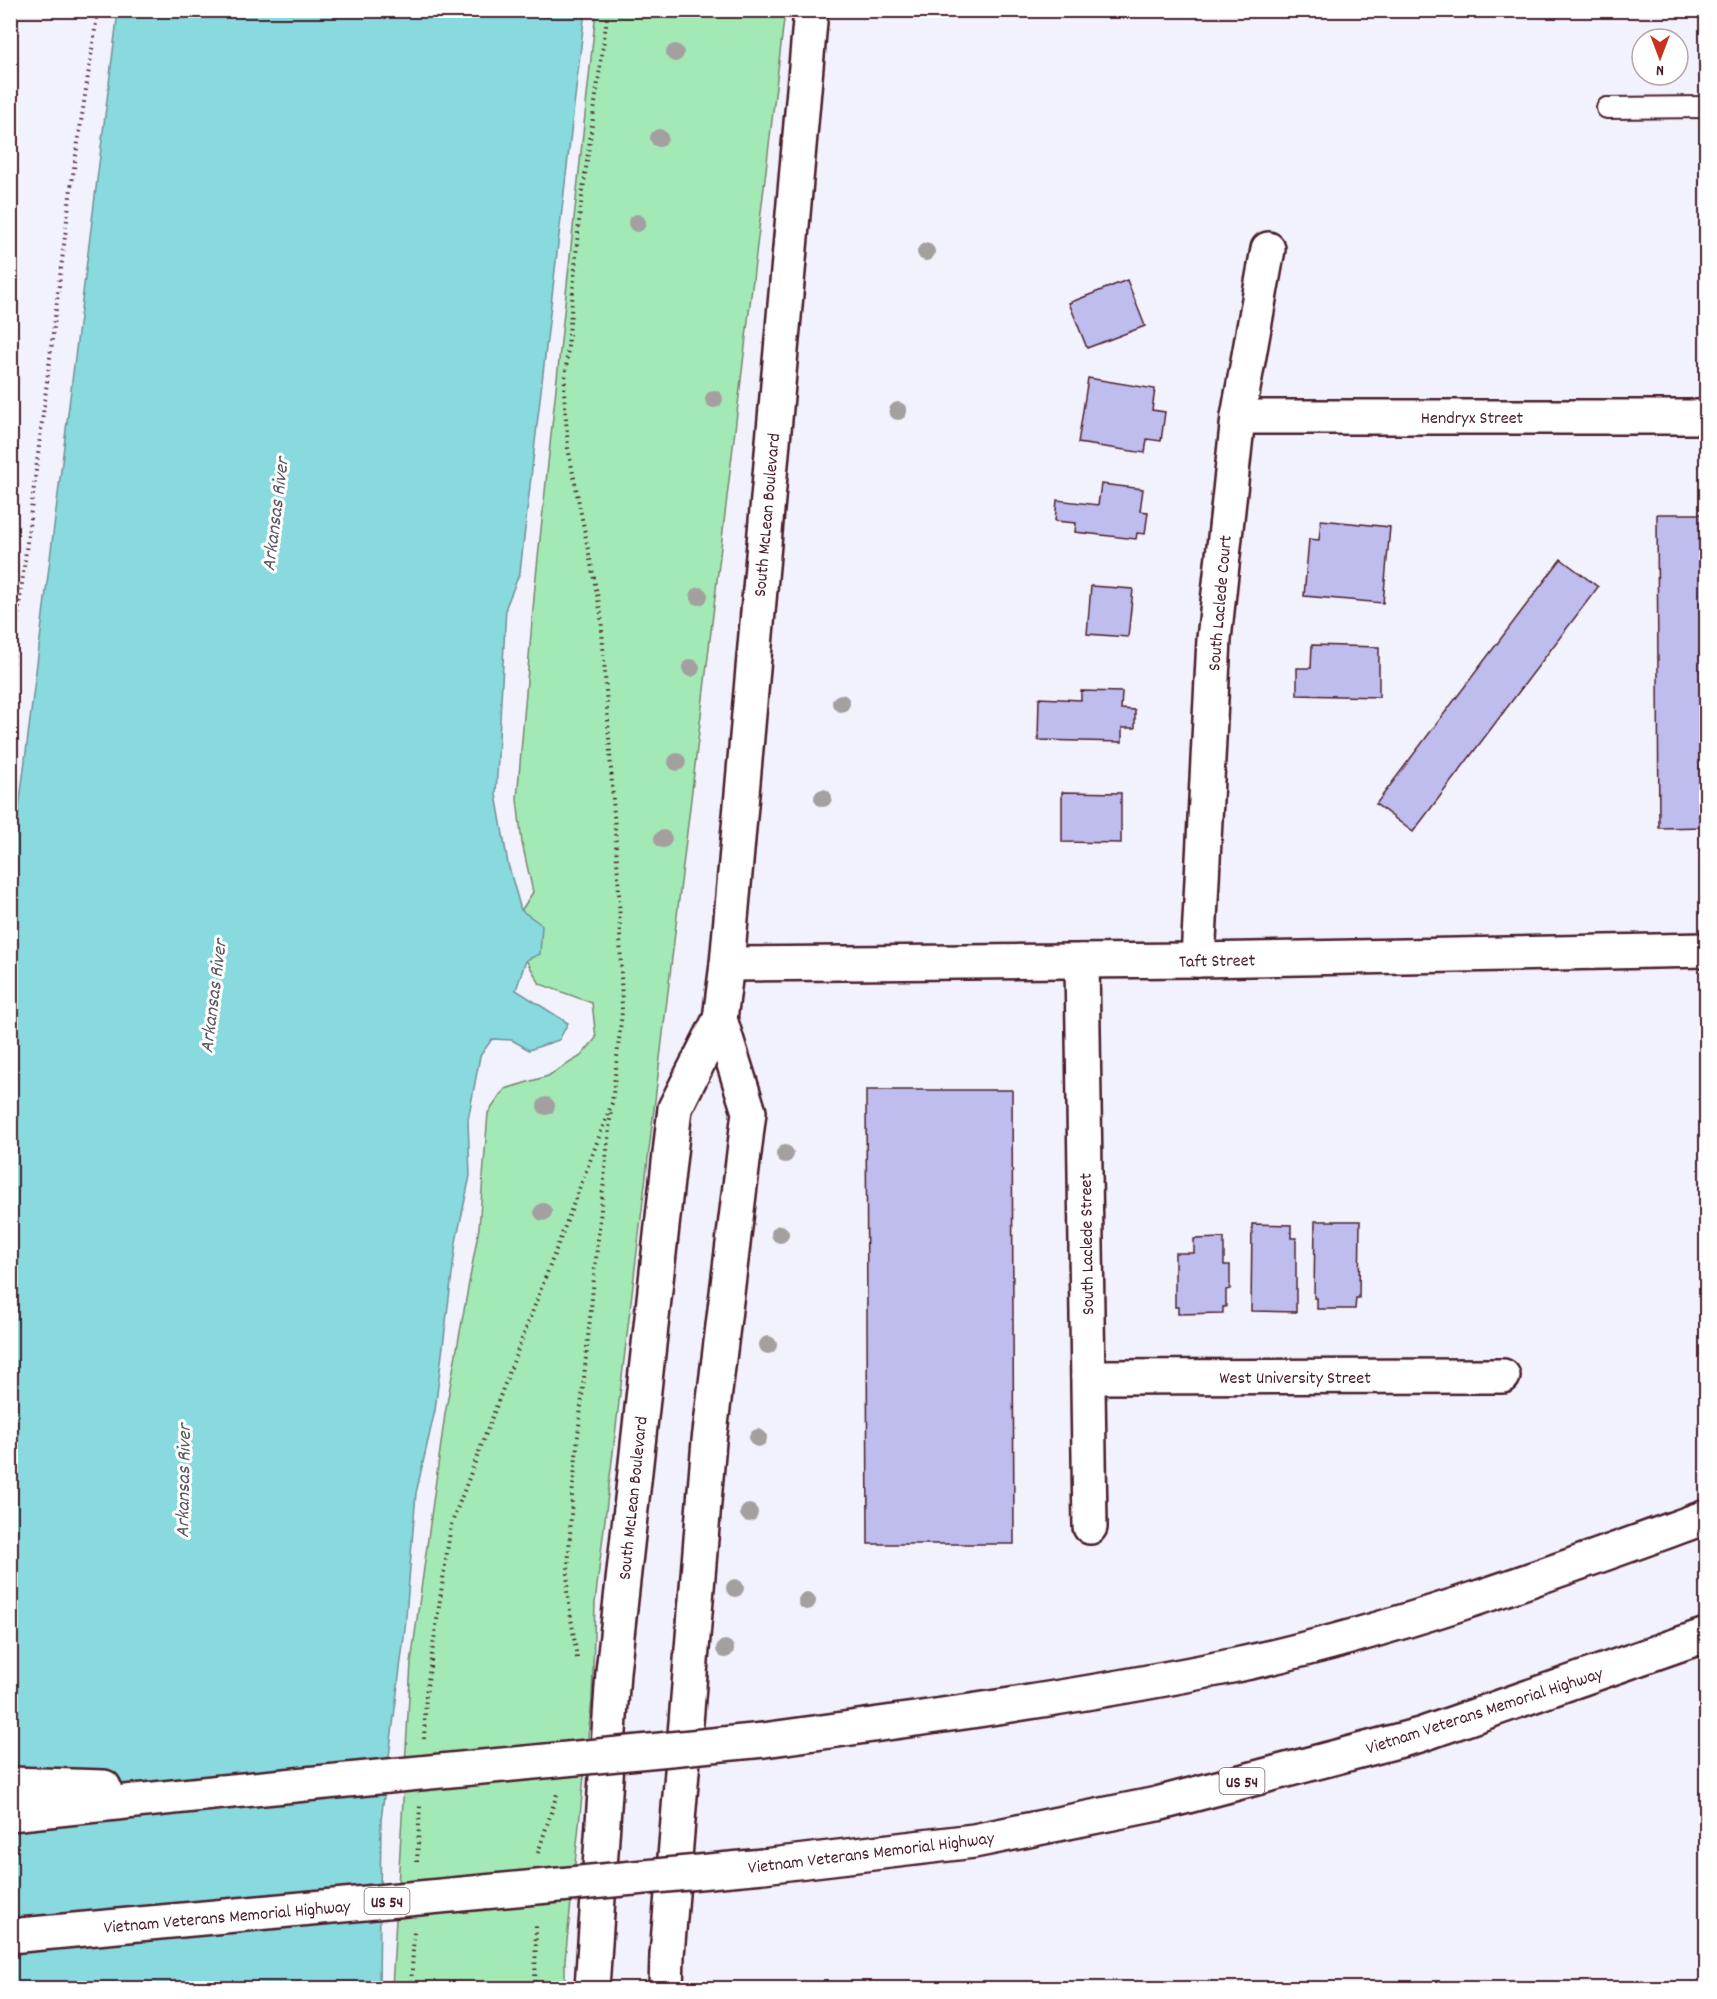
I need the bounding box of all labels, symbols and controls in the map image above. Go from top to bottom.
north arrow [1630,27,1690,87]
text: N [1656,58,1664,81]
street label: Hendryx Street [1421,407,1524,432]
street label: South McLean Boulevard [749,432,788,598]
water label: Arkansas River [256,454,298,573]
street label: South Laclede Court [1203,534,1240,672]
water label: Arkansas River [194,936,236,1055]
street label: Taft Street [1179,949,1256,976]
street label: South Laclede Street [1075,1172,1102,1315]
street label: West University Street [1219,1367,1371,1392]
street label: South McLean Boulevard [613,1415,656,1581]
water label: Arkansas River [170,1421,200,1538]
street label: Vietnam Veterans Memorial Highway [1363,1662,1607,1763]
road number: US 54 [1220,1768,1264,1794]
street label: Vietnam Veterans Memorial Highway [747,1827,996,1882]
road number: US 54 [364,1888,410,1914]
street label: Vietnam Veterans Memorial Highway [103,1895,352,1942]

